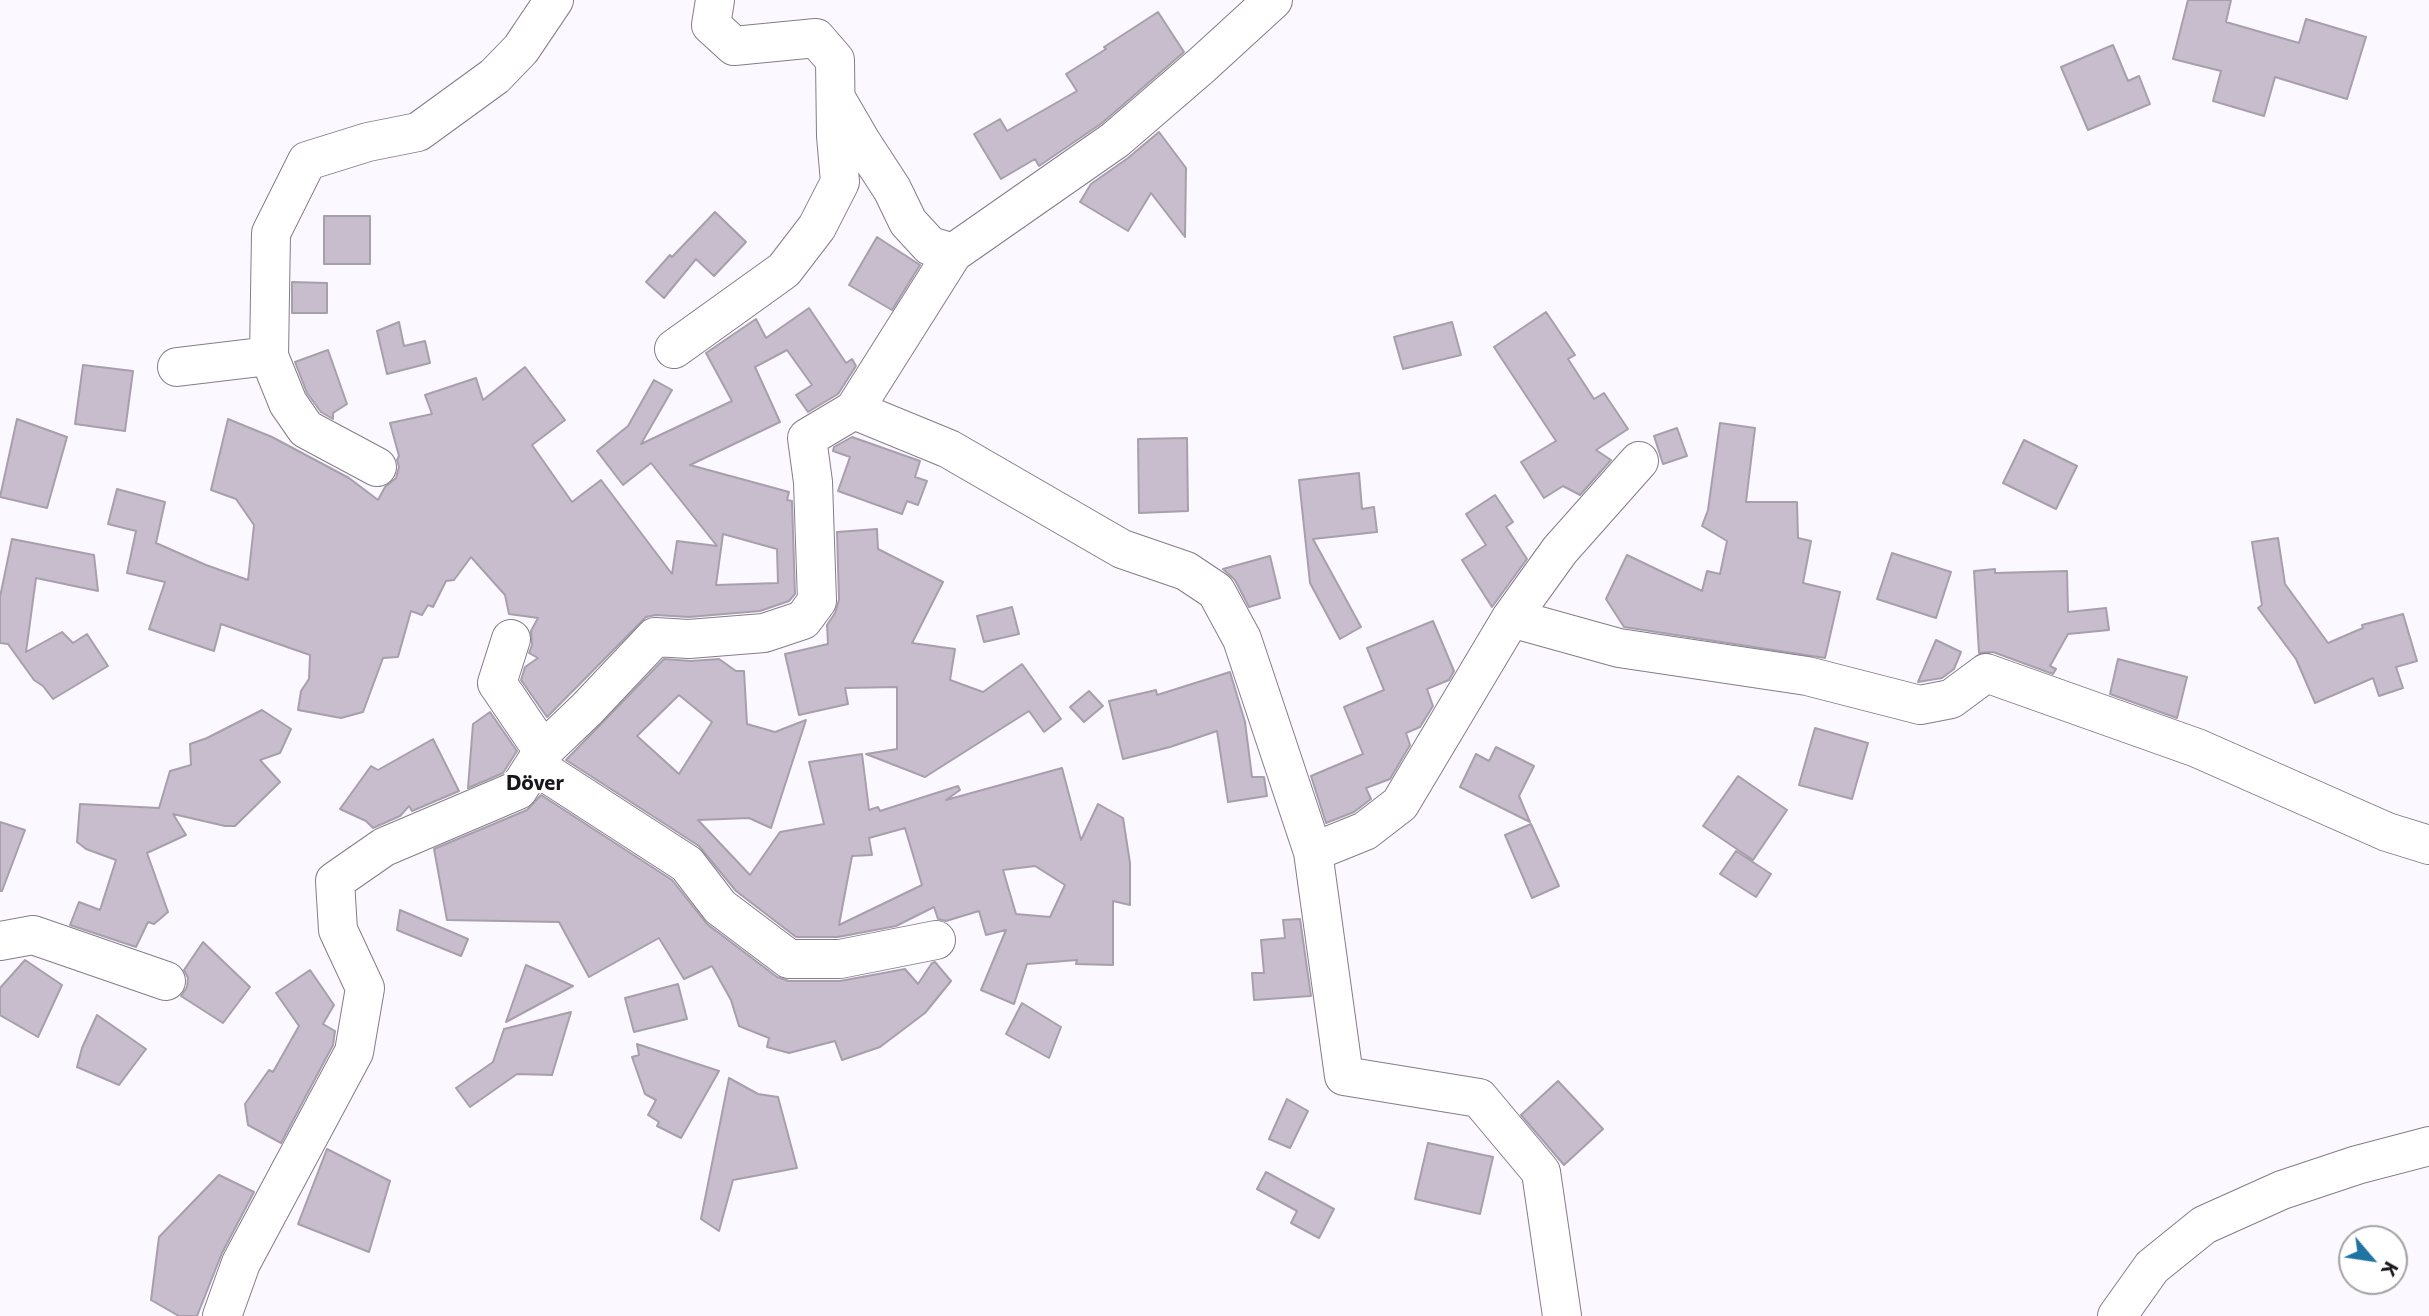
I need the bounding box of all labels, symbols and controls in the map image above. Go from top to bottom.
district label: Döver [506,770,564,796]
north arrow [2338,1225,2408,1295]
text: K [2377,1258,2403,1281]

